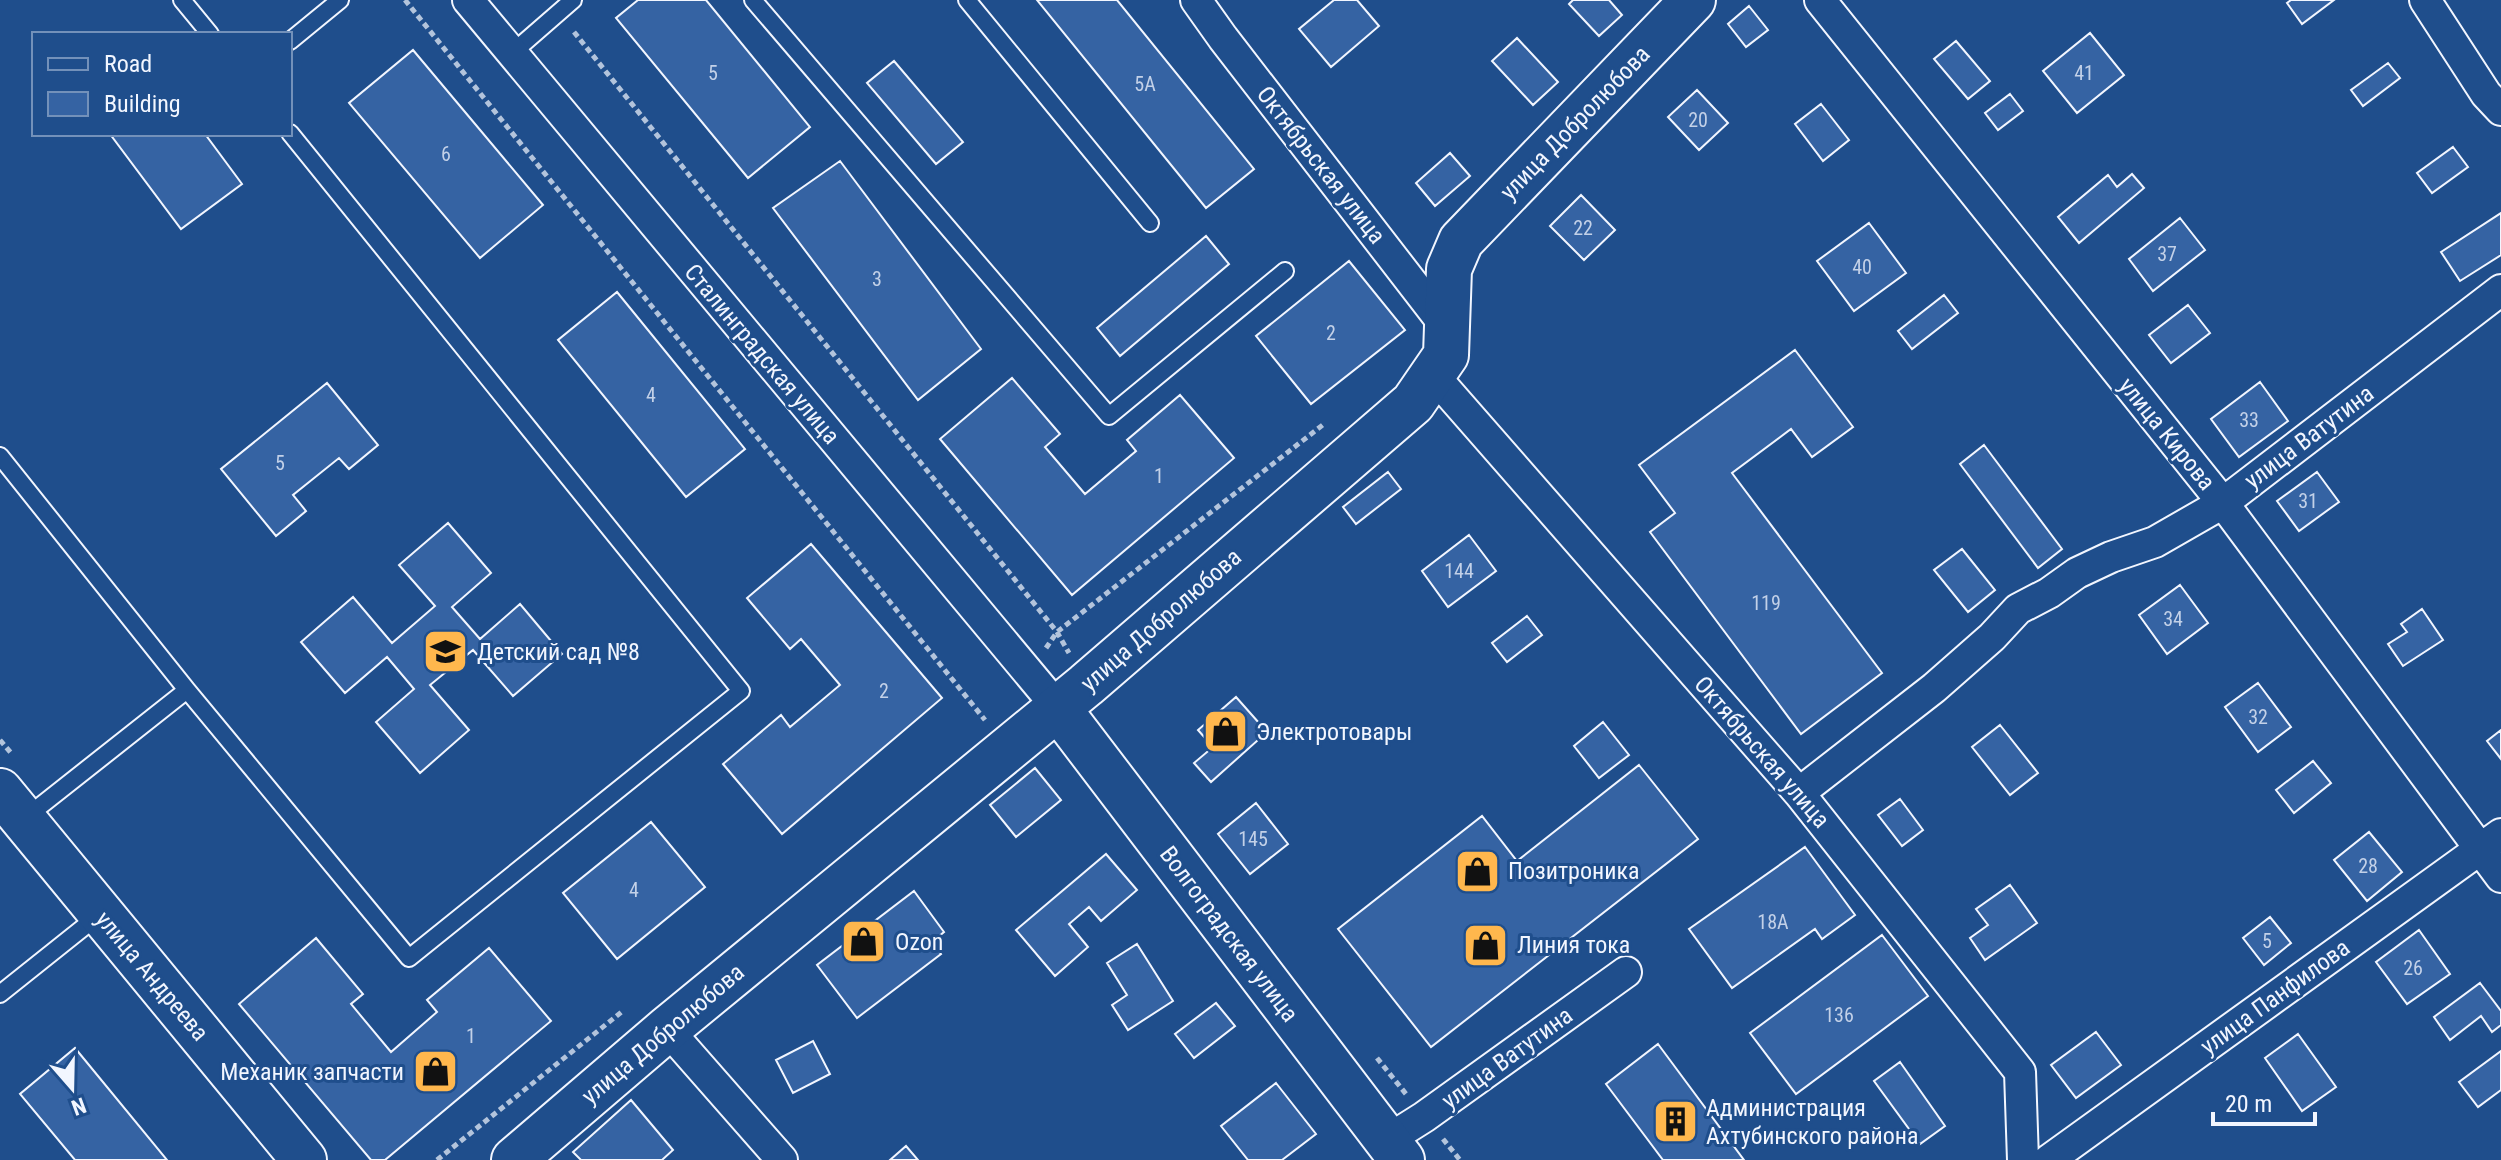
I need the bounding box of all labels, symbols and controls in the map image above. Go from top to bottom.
legend [32,32,292,136]
street label: улица Добролюбова [1494,40,1656,206]
text: Road [104,50,152,78]
house number: 5 [708,61,718,85]
house number: 41 [2074,61,2094,85]
house number: 5А [1134,72,1156,96]
street label: Октябрьская улица [1251,81,1391,249]
text: Building [104,90,181,118]
house number: 20 [1688,108,1708,132]
house number: 6 [441,142,451,166]
house number: 22 [1573,216,1593,240]
house number: 37 [2157,242,2177,266]
house number: 40 [1852,255,1872,279]
street label: Сталинградская улица [679,258,845,450]
house number: 3 [872,267,882,291]
house number: 2 [1326,321,1336,345]
street label: улица Кирова [2113,372,2221,496]
street label: улица Ватутина [2239,379,2379,495]
house number: 4 [646,383,656,407]
house number: 33 [2239,408,2259,432]
house number: 5 [275,451,285,475]
house number: 1 [1154,464,1164,488]
house number: 31 [2298,489,2318,513]
street label: улица Добролюбова [1075,543,1247,697]
house number: 144 [1444,559,1474,583]
house number: 119 [1751,591,1781,615]
house number: 34 [2163,607,2183,631]
school or university icon: Детский сад №8 [422,628,470,676]
place label: Детский сад №8 [477,638,640,666]
street label: Октябрьская улица [1689,670,1835,834]
house number: 2 [879,679,889,703]
house number: 32 [2248,705,2268,729]
shop icon: Электротовары [1201,708,1249,756]
place label: Электротовары [1256,718,1412,746]
house number: 145 [1238,827,1268,851]
street label: Волгоградская улица [1154,841,1304,1027]
shop icon: Позитроника [1453,847,1501,895]
house number: 28 [2358,854,2378,878]
place label: Позитроника [1508,857,1639,885]
house number: 4 [629,878,639,902]
street label: улица Андреева [90,906,214,1046]
house number: 18А [1757,910,1789,934]
shop icon: Ozon [840,918,888,966]
shop icon: Линия тока [1462,921,1510,969]
place label: Ozon [895,928,943,956]
house number: 5 [2262,929,2272,953]
place label: Линия тока [1517,931,1630,959]
street label: улица Панфилова [2195,934,2355,1060]
house number: 26 [2403,956,2423,980]
street label: улица Добролюбова [576,958,750,1110]
street label: улица Ватутина [1436,1001,1578,1115]
house number: 136 [1824,1003,1854,1027]
house number: 1 [466,1024,476,1048]
north arrow [32,1048,112,1128]
shop icon: Механик запчасти [411,1048,459,1096]
place label: Механик запчасти [220,1058,404,1086]
scale bar [2213,1076,2315,1126]
text: 20 m [2225,1090,2272,1118]
text: N [68,1092,89,1120]
place label: Администрация Ахтубинского района [1706,1094,1919,1150]
building icon: Администрация Ахтубинского района [1651,1098,1699,1146]

